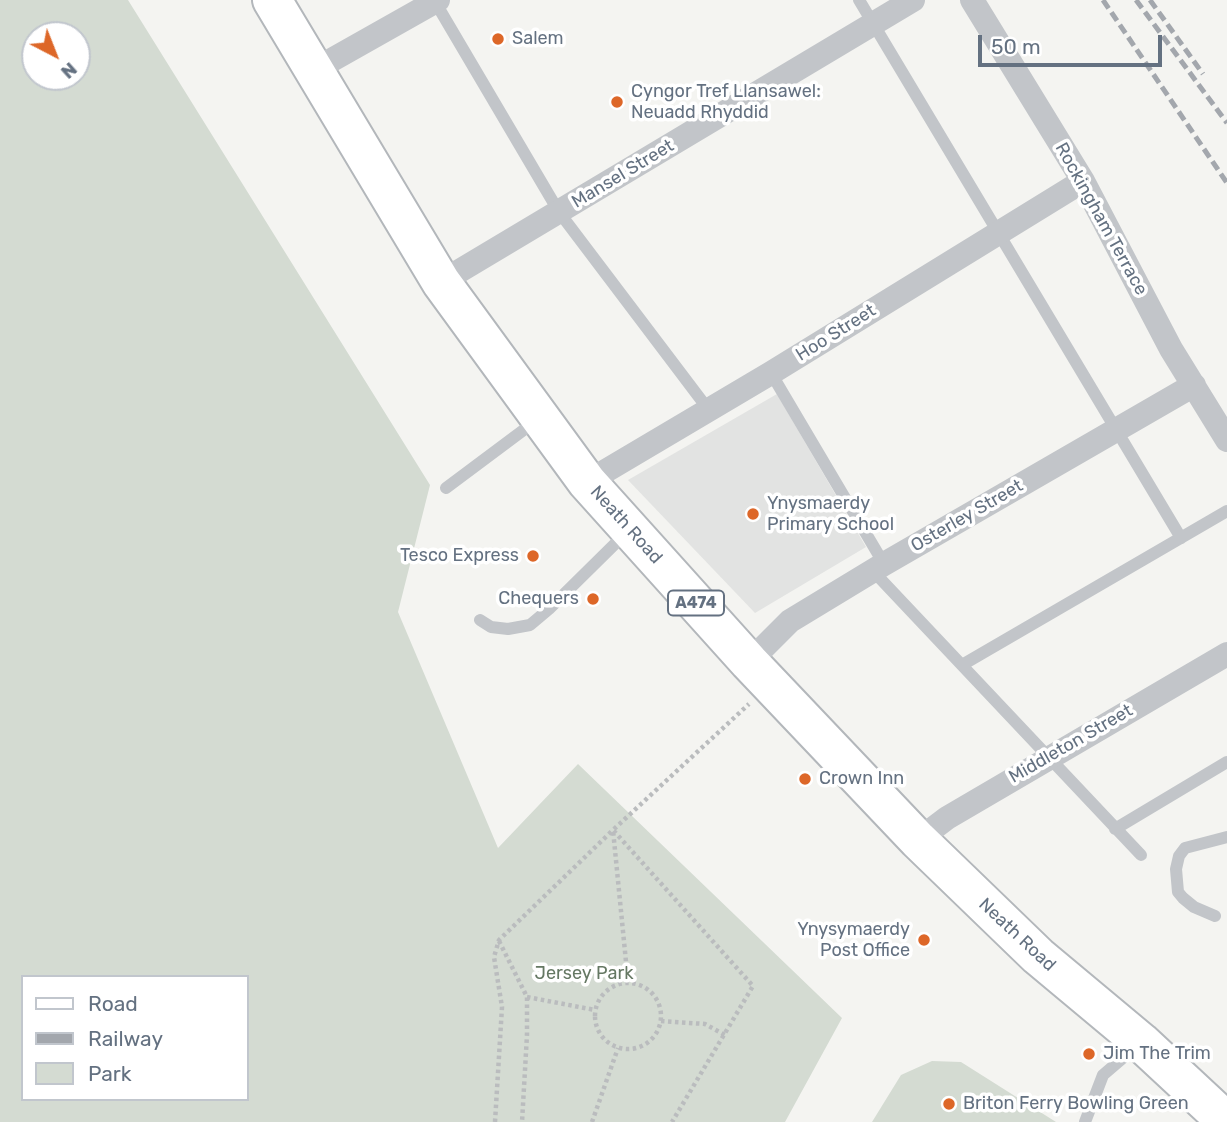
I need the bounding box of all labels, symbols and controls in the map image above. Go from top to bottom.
north arrow [21,21,91,91]
scale bar [982,21,1166,65]
place label: Salem [512,28,564,50]
marker: Salem [490,31,506,47]
text: 50 m [991,34,1041,59]
text: N [56,57,82,84]
place label: Cyngor Tref Llansawel: Neuadd Rhyddid [631,81,821,124]
marker: Cyngor Tref Llansawel: Neuadd Rhyddid [609,94,625,110]
street label: Mansel Street [568,135,678,213]
street label: Rockingham Terrace [1050,139,1152,299]
street label: Hoo Street [792,300,880,366]
street label: Osterley Street [907,475,1027,557]
street label: Neath Road [585,482,667,568]
place label: Ynysmaerdy Primary School [767,493,894,536]
marker: Ynysmaerdy Primary School [745,506,761,522]
place label: Tesco Express [400,545,519,567]
marker: Tesco Express [525,548,541,564]
place label: Chequers [498,588,579,610]
road number: A474 [668,590,724,616]
marker: Chequers [585,591,601,607]
street label: Middleton Street [1005,700,1137,788]
place label: Crown Inn [819,768,904,790]
marker: Crown Inn [797,771,813,787]
street label: Neath Road [974,894,1060,976]
place label: Ynysymaerdy Post Office [797,919,910,962]
marker: Ynysymaerdy Post Office [916,932,932,948]
park label: Jersey Park [534,963,634,985]
legend [21,975,248,1101]
text: Road [88,991,138,1016]
text: Railway [88,1026,163,1051]
place label: Jim The Trim [1103,1043,1211,1065]
marker: Jim The Trim [1081,1046,1097,1062]
text: Park [88,1061,132,1086]
place label: Briton Ferry Bowling Green [963,1093,1189,1115]
marker: Briton Ferry Bowling Green [941,1096,957,1112]

